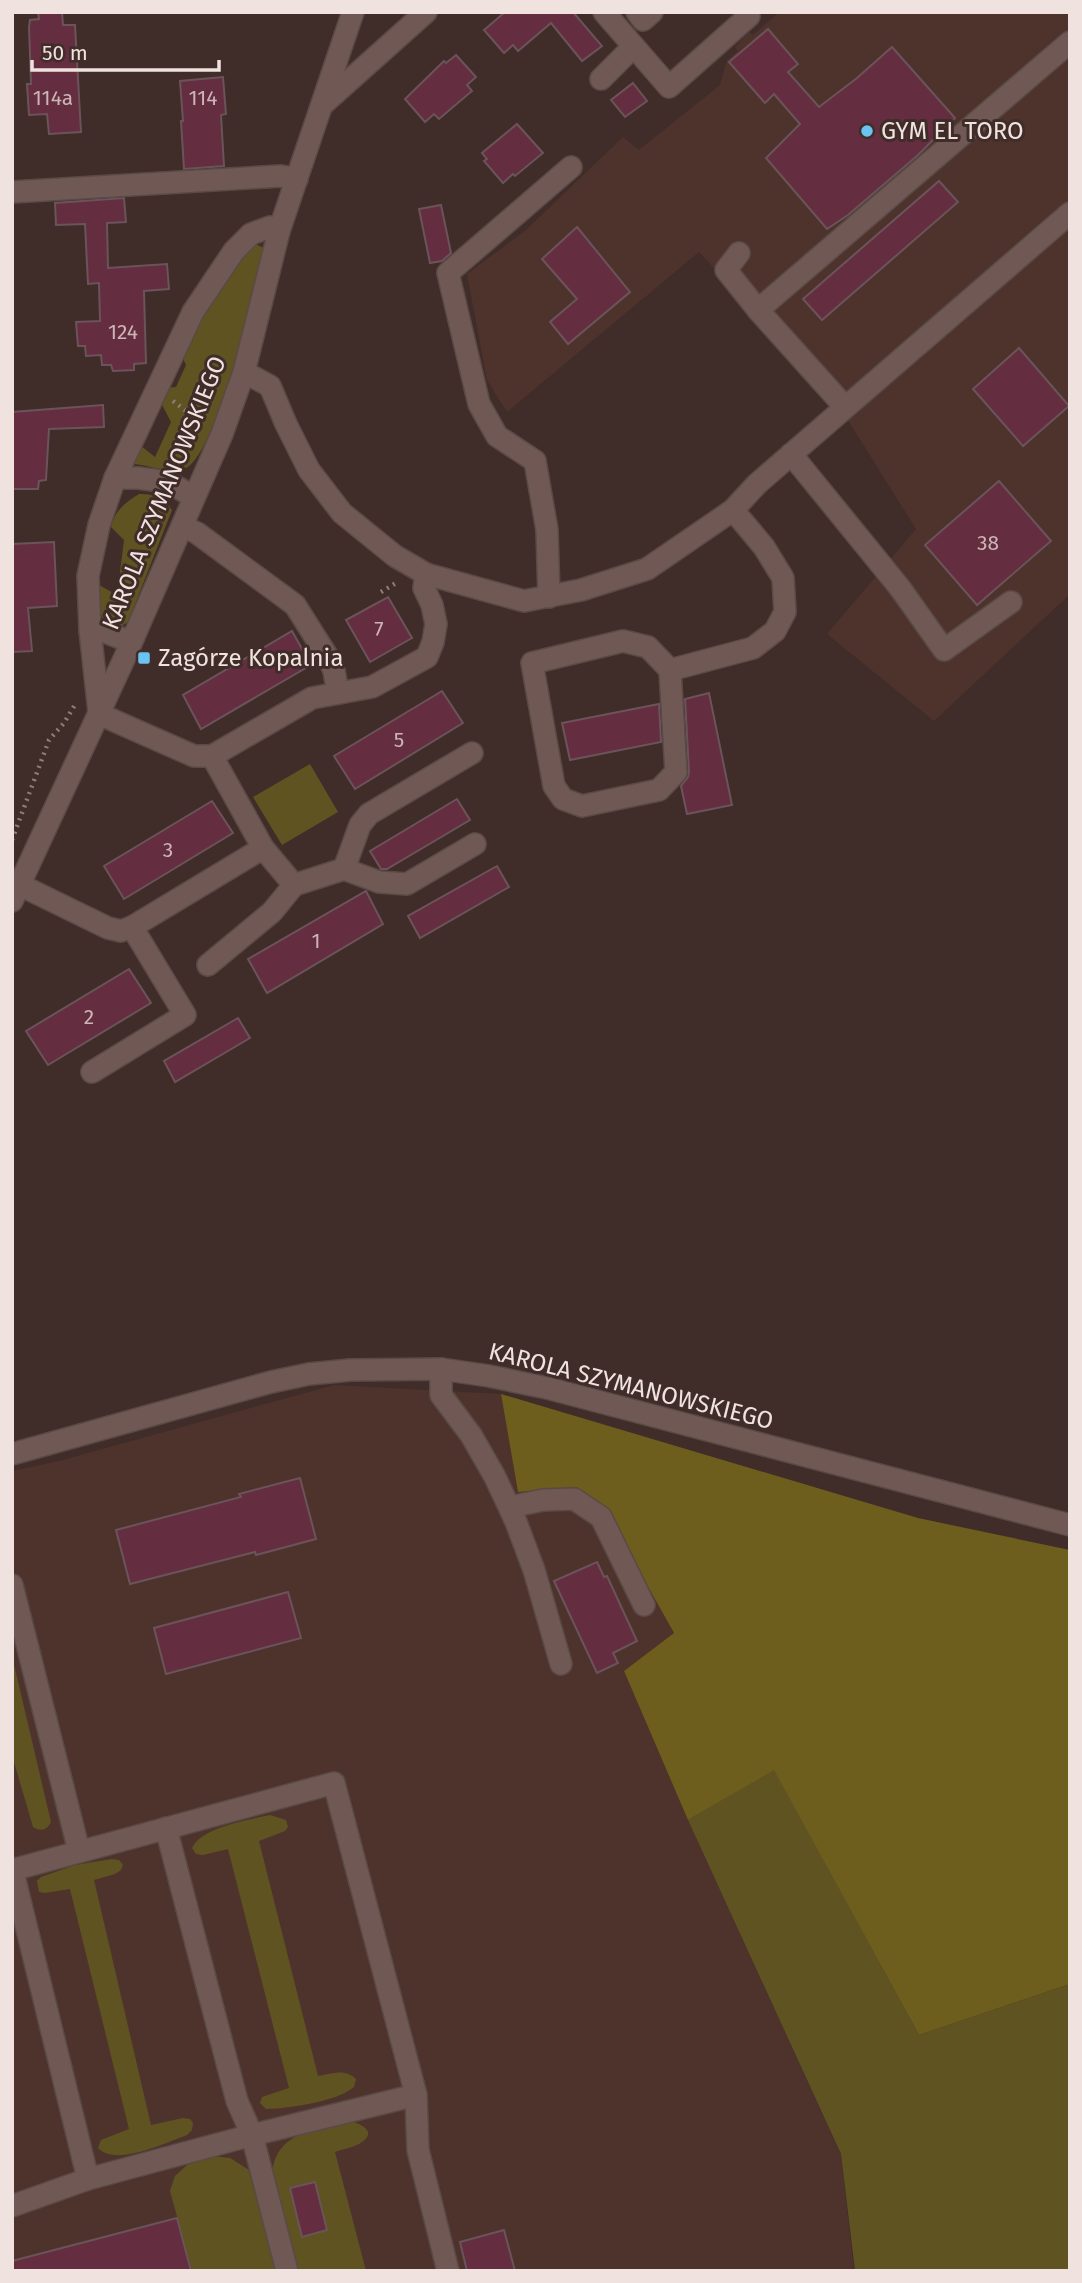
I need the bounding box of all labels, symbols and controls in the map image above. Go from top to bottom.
scale bar [32,28,219,72]
text: 50 m [42,40,88,66]
house number: 114a [33,85,73,111]
house number: 114 [188,85,218,111]
place label: GYM EL TORO [881,117,1024,145]
marker: GYM EL TORO [859,123,875,139]
house number: 124 [108,319,138,345]
street label: KAROLA SZYMANOWSKIEGO [96,352,232,634]
house number: 38 [977,530,999,556]
house number: 7 [374,616,384,642]
place label: Zagórze Kopalnia [158,644,343,672]
marker: Zagórze Kopalnia [136,650,152,666]
house number: 5 [394,727,404,753]
house number: 3 [163,837,173,863]
house number: 1 [311,928,321,954]
house number: 2 [84,1004,94,1030]
street label: KAROLA SZYMANOWSKIEGO [486,1337,776,1435]

